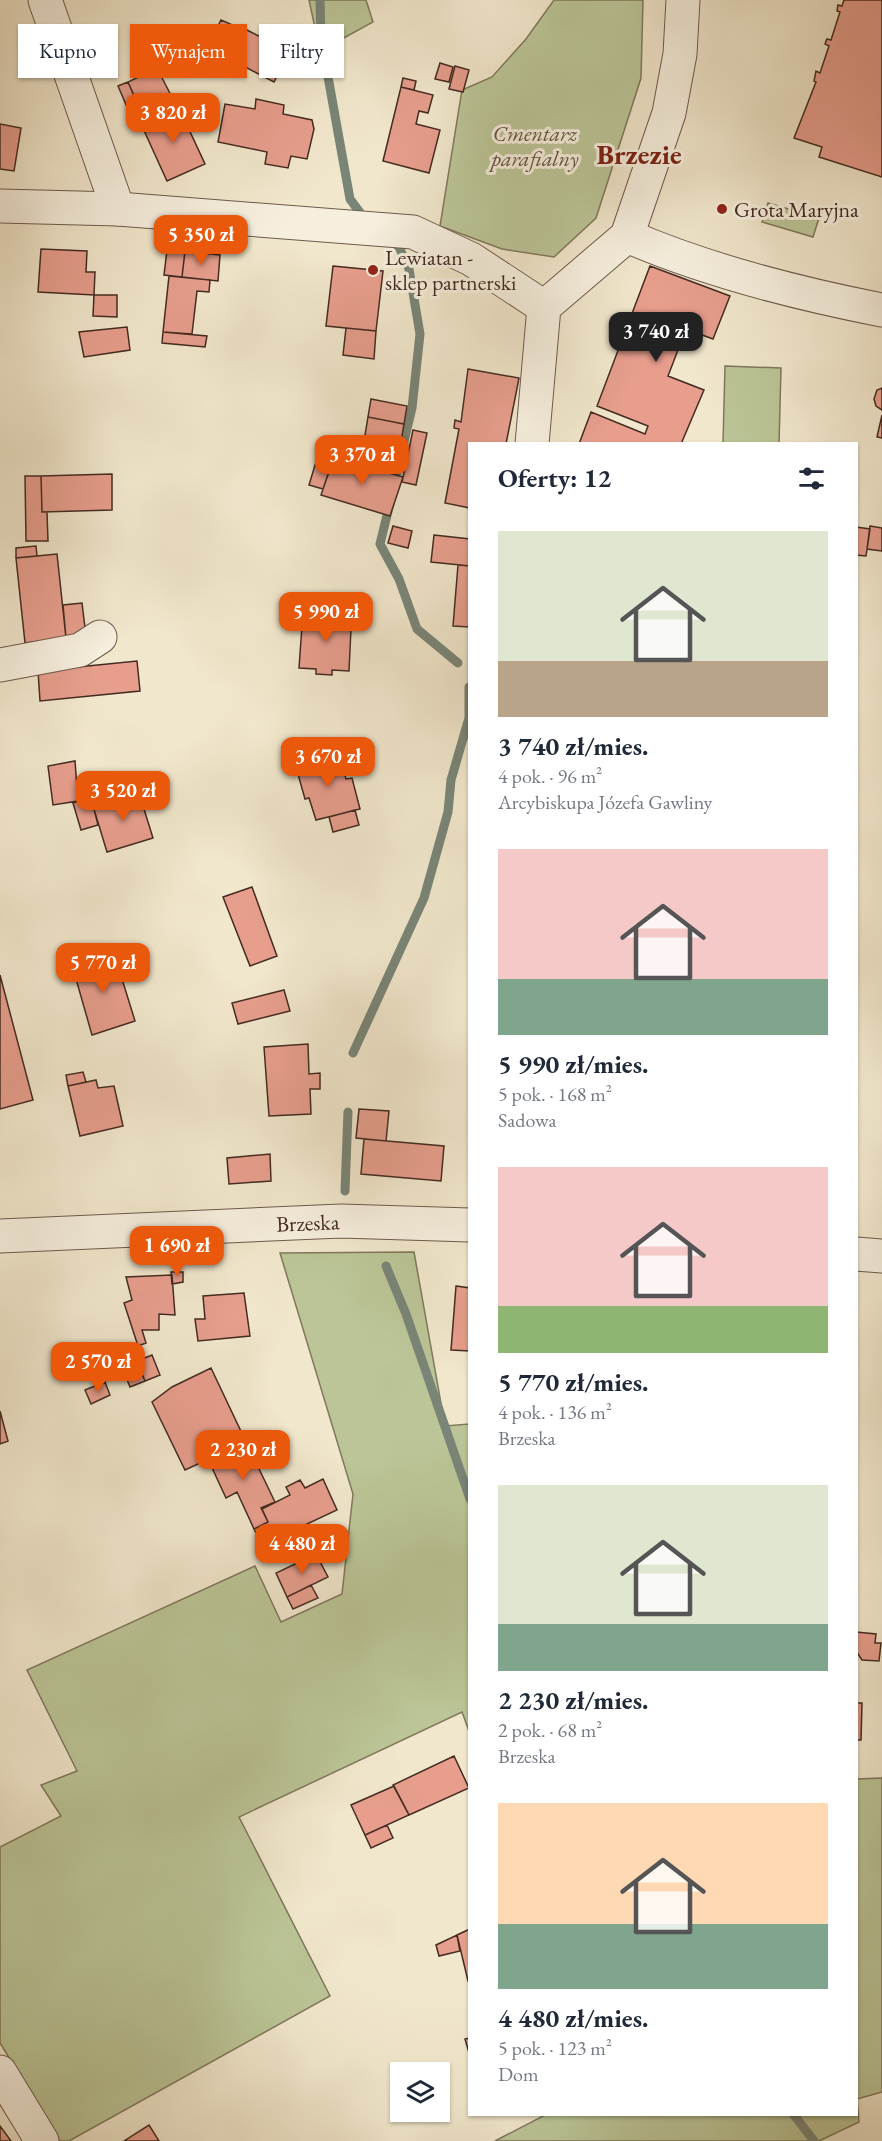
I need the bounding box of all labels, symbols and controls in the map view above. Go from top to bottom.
chip: Kupno [18,24,118,78]
chip: Wynajem [130,24,247,78]
chip: Filtry [259,24,344,78]
pin: 3 820 zł [111,93,235,144]
text: 3 820 zł [140,99,206,125]
park label: Cmentarz parafialny [488,119,579,173]
district label: Brzezie [596,136,682,172]
place label: Grota Maryjna [734,195,859,224]
marker: Grota Maryjna [715,202,729,216]
pin: 5 350 zł [139,215,263,266]
text: 5 350 zł [168,221,234,247]
place label: Lewiatan - sklep partnerski [385,243,516,297]
marker: Lewiatan - sklep partnerski [366,263,380,277]
pin: 3 740 zł [594,312,718,363]
text: 3 740 zł [623,318,689,344]
pin: 3 370 zł [300,435,424,486]
text: 3 370 zł [329,441,395,467]
text: Oferty: 12 [498,461,611,495]
icon: filters [795,462,828,495]
icon: home [609,570,717,678]
pin: 5 990 zł [264,592,388,643]
text: 5 990 zł [293,598,359,624]
text: 3 740 zł/mies. [498,729,648,763]
pin: 3 670 zł [266,737,390,788]
text: 3 670 zł [295,743,361,769]
text: 4 pok. · 96 m² [498,763,602,789]
pin: 3 520 zł [61,771,185,822]
text: 3 520 zł [90,777,156,803]
text: Arcybiskupa Józefa Gawliny [498,789,712,815]
icon: home [609,888,717,996]
pin: 5 770 zł [41,943,165,994]
text: 5 770 zł [70,949,136,975]
text: 5 990 zł/mies. [498,1047,648,1081]
text: 5 pok. · 168 m² [498,1081,612,1107]
text: Sadowa [498,1107,556,1133]
icon: home [609,1206,717,1314]
street label: Brzeska [275,1207,340,1239]
pin: 1 690 zł [115,1226,239,1277]
text: 1 690 zł [144,1232,210,1258]
pin: 2 570 zł [36,1342,160,1393]
text: 2 570 zł [65,1348,131,1374]
text: 5 770 zł/mies. [498,1365,648,1399]
text: 4 pok. · 136 m² [498,1399,612,1425]
text: Brzeska [498,1425,556,1451]
pin: 2 230 zł [181,1430,305,1481]
text: 2 230 zł [210,1436,276,1462]
pin: 4 480 zł [240,1524,364,1575]
icon: home [609,1524,717,1632]
text: 4 480 zł [269,1530,335,1556]
text: 2 230 zł/mies. [498,1683,648,1717]
text: 2 pok. · 68 m² [498,1717,602,1743]
text: Brzeska [498,1743,556,1769]
icon: home [609,1842,717,1950]
text: 4 480 zł/mies. [498,2001,648,2035]
text: 5 pok. · 123 m² [498,2035,612,2061]
text: Dom [498,2061,539,2087]
map controls [390,2062,450,2122]
button: layers [390,2062,450,2122]

